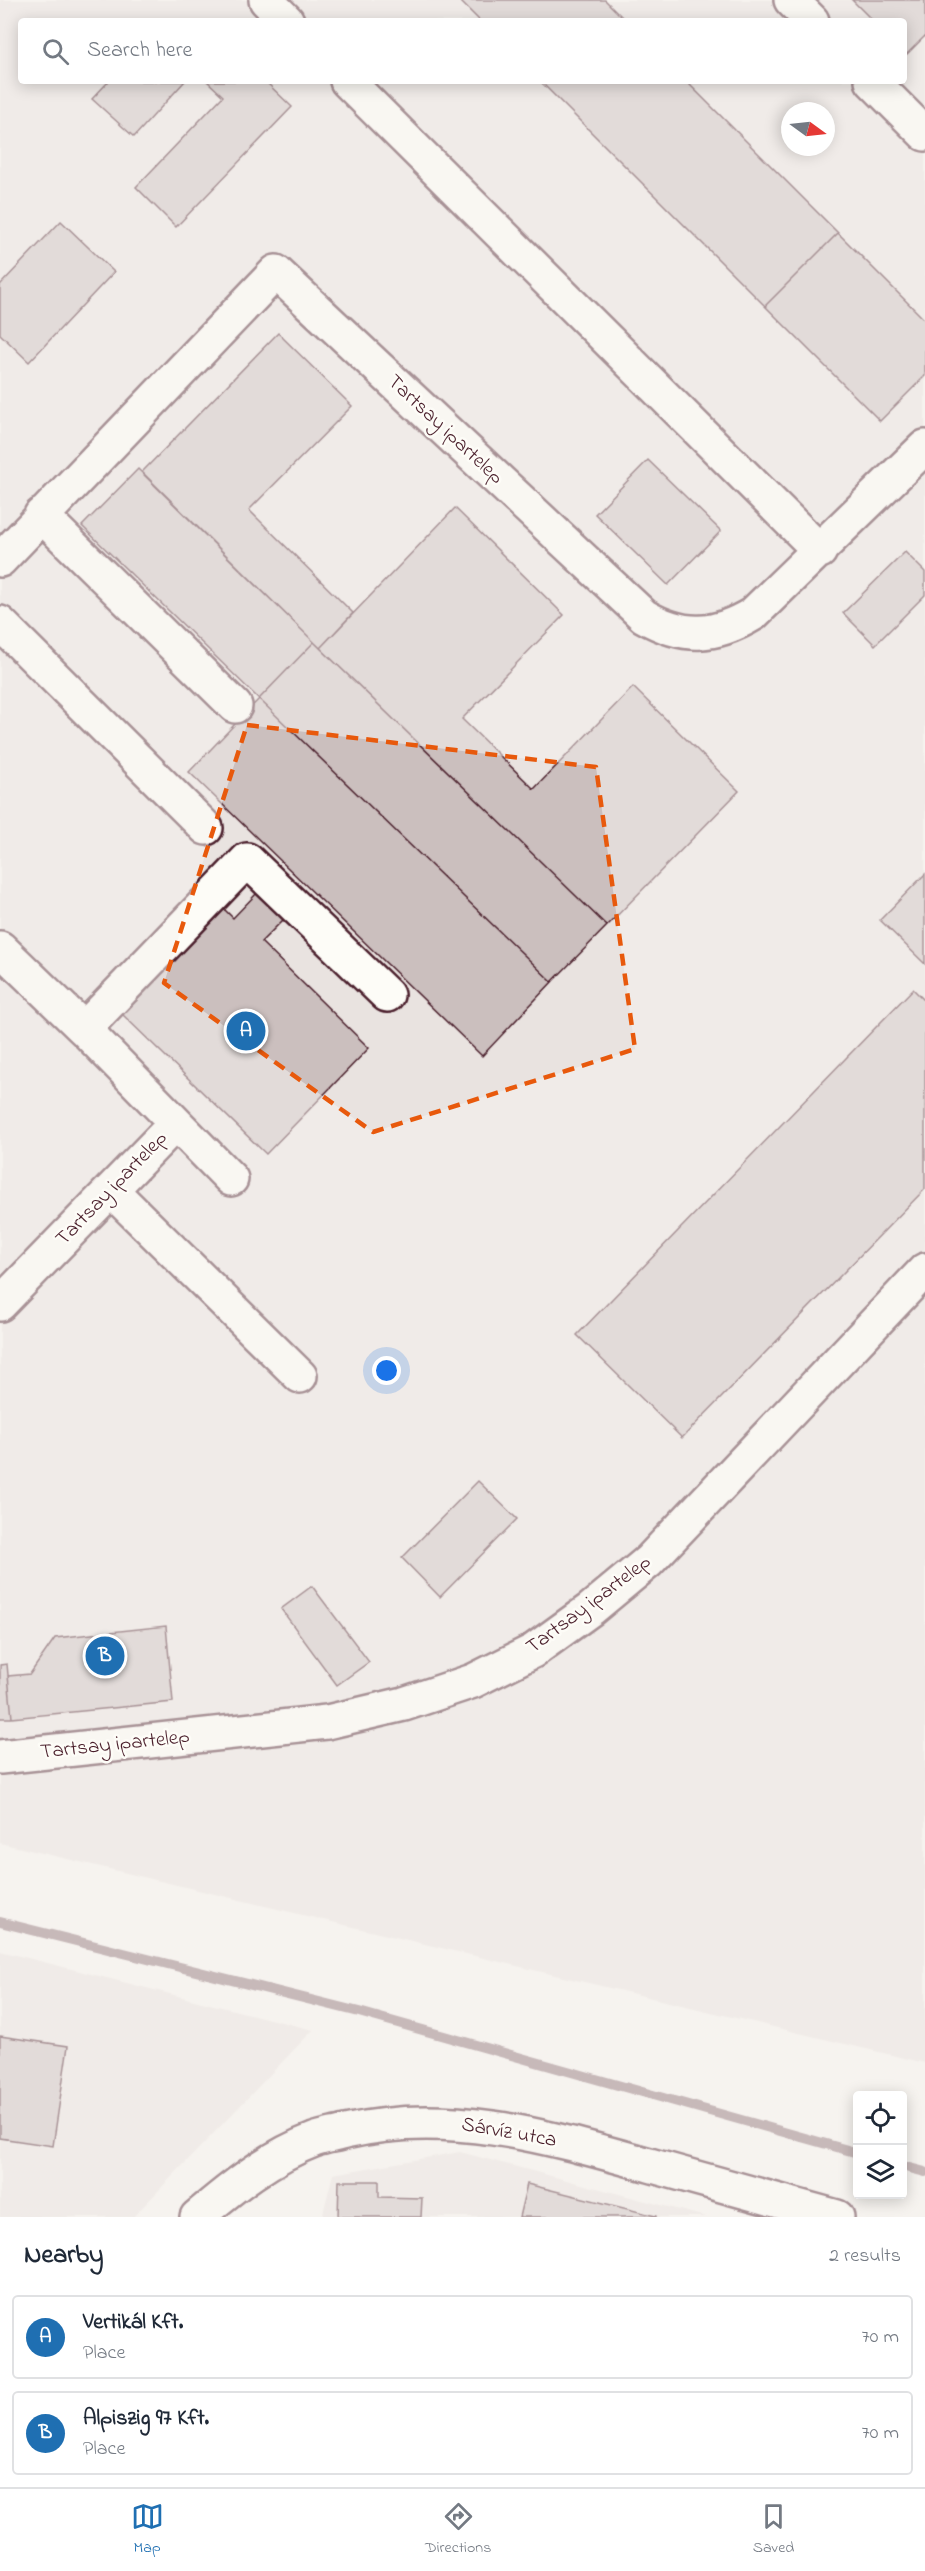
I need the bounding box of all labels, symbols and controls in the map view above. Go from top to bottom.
search box [18,18,907,84]
icon: search [39,35,72,68]
text: Search here [87,35,192,67]
north arrow [781,102,835,156]
street label: Tartsay ipartelep [379,368,510,494]
pin: A [226,1008,266,1054]
street label: Tartsay ipartelep [49,1125,176,1255]
your location [372,1356,401,1385]
street label: Tartsay ipartelep [520,1548,659,1664]
pin: B [86,1634,124,1678]
street label: Tartsay ipartelep [39,1722,191,1770]
map controls [853,2091,907,2199]
button: locate [853,2091,907,2145]
street label: Sárvíz utca [459,2110,559,2156]
button: layers [853,2145,907,2199]
text: Nearby [24,2237,103,2275]
text: 2 results [829,2242,901,2271]
text: Vertikál Kft. [83,2307,183,2339]
text: A [39,2323,52,2352]
text: 70 m [862,2323,899,2352]
text: Place [83,2339,125,2368]
text: Alpiszig 97 Kft. [83,2403,209,2435]
text: B [39,2419,52,2448]
text: 70 m [862,2419,899,2448]
text: Place [83,2435,125,2464]
tab: Map [131,2500,164,2560]
tab: Directions [425,2500,491,2560]
tab: Saved [753,2500,794,2560]

